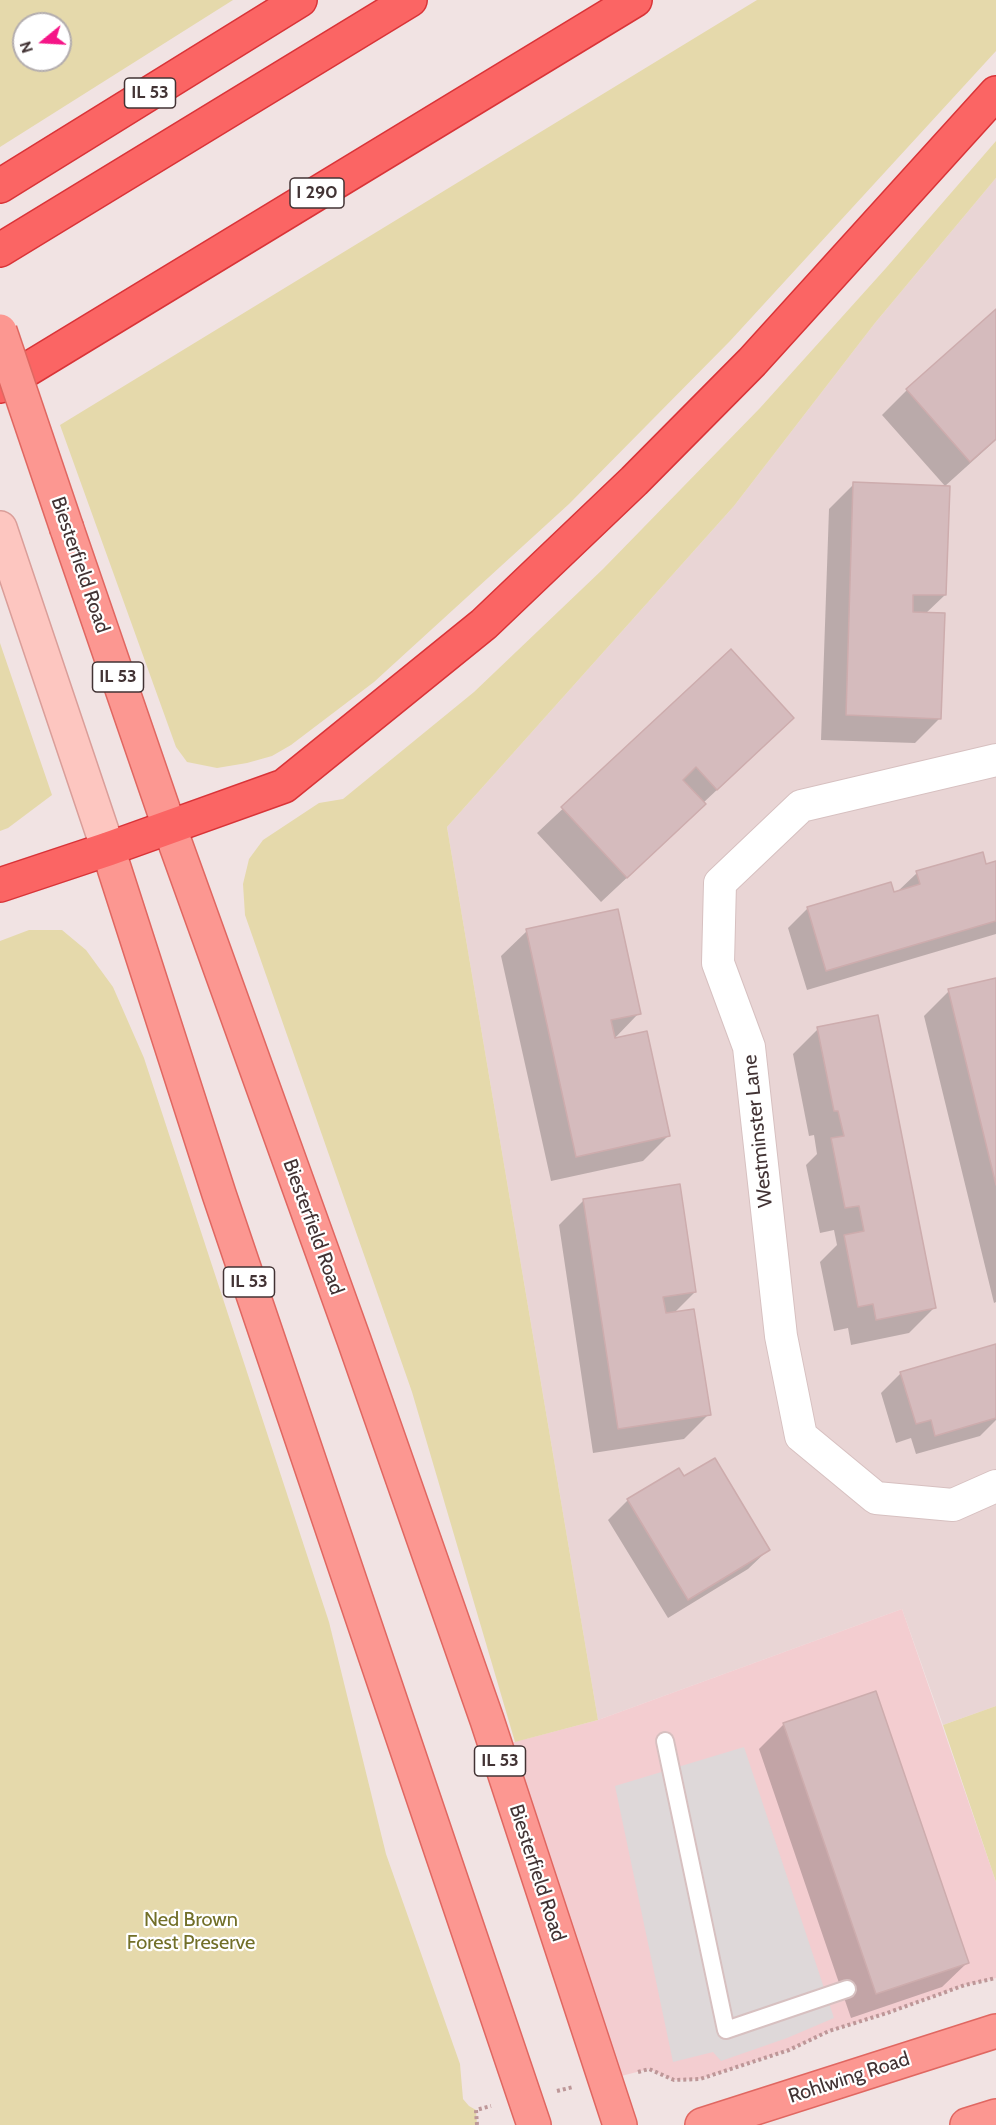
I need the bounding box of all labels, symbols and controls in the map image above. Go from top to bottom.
north arrow [12,12,72,72]
text: N [16,39,37,55]
road number: IL 53 [124,78,176,108]
road number: I 290 [290,178,344,208]
street label: Biesterfield Road [45,494,115,636]
road number: IL 53 [92,662,144,692]
street label: Westminster Lane [738,1053,778,1209]
street label: Biesterfield Road [277,1156,349,1298]
road number: IL 53 [224,1267,274,1297]
road number: IL 53 [474,1746,526,1776]
street label: Biesterfield Road [504,1802,570,1944]
park label: Ned Brown Forest Preserve [127,1908,255,1955]
street label: Rohlwing Road [785,2047,913,2109]

